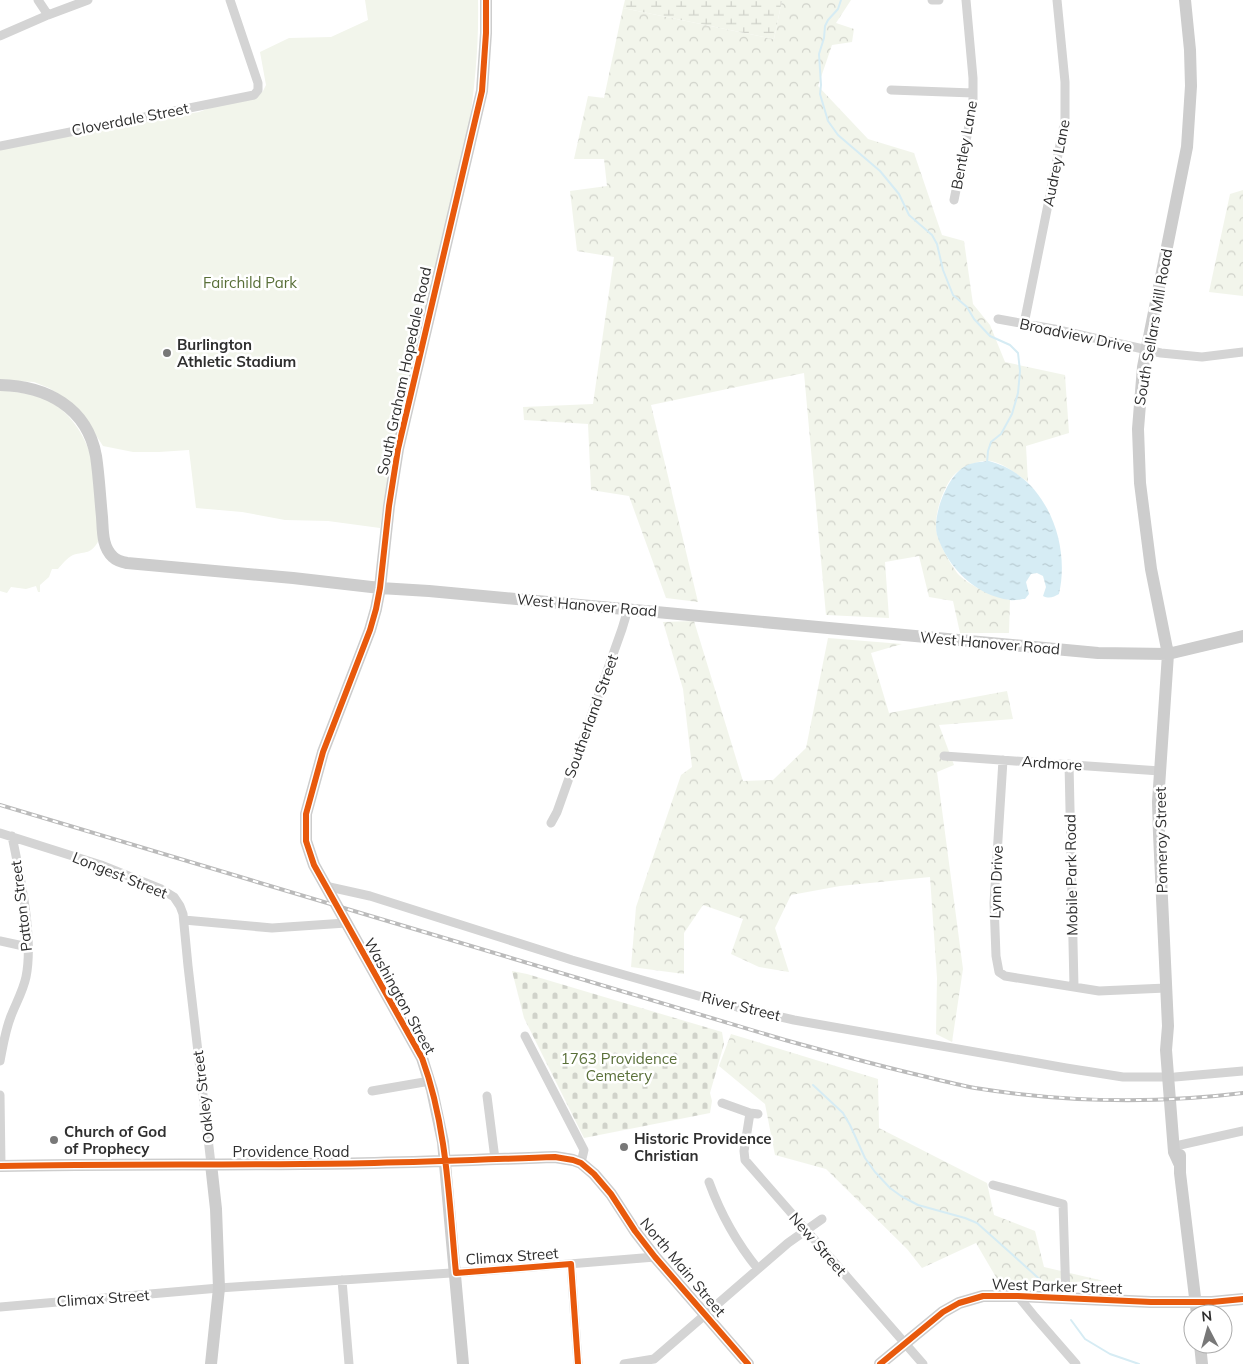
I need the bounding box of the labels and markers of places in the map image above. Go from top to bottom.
place label: Burlington Athletic Stadium [177,335,296,371]
marker: Burlington Athletic Stadium [161,347,173,359]
place label: Church of God of Prophecy [64,1122,166,1158]
place label: Historic Providence Christian [634,1129,772,1165]
marker: Church of God of Prophecy [48,1134,60,1146]
marker: Historic Providence Christian [618,1141,630,1153]

